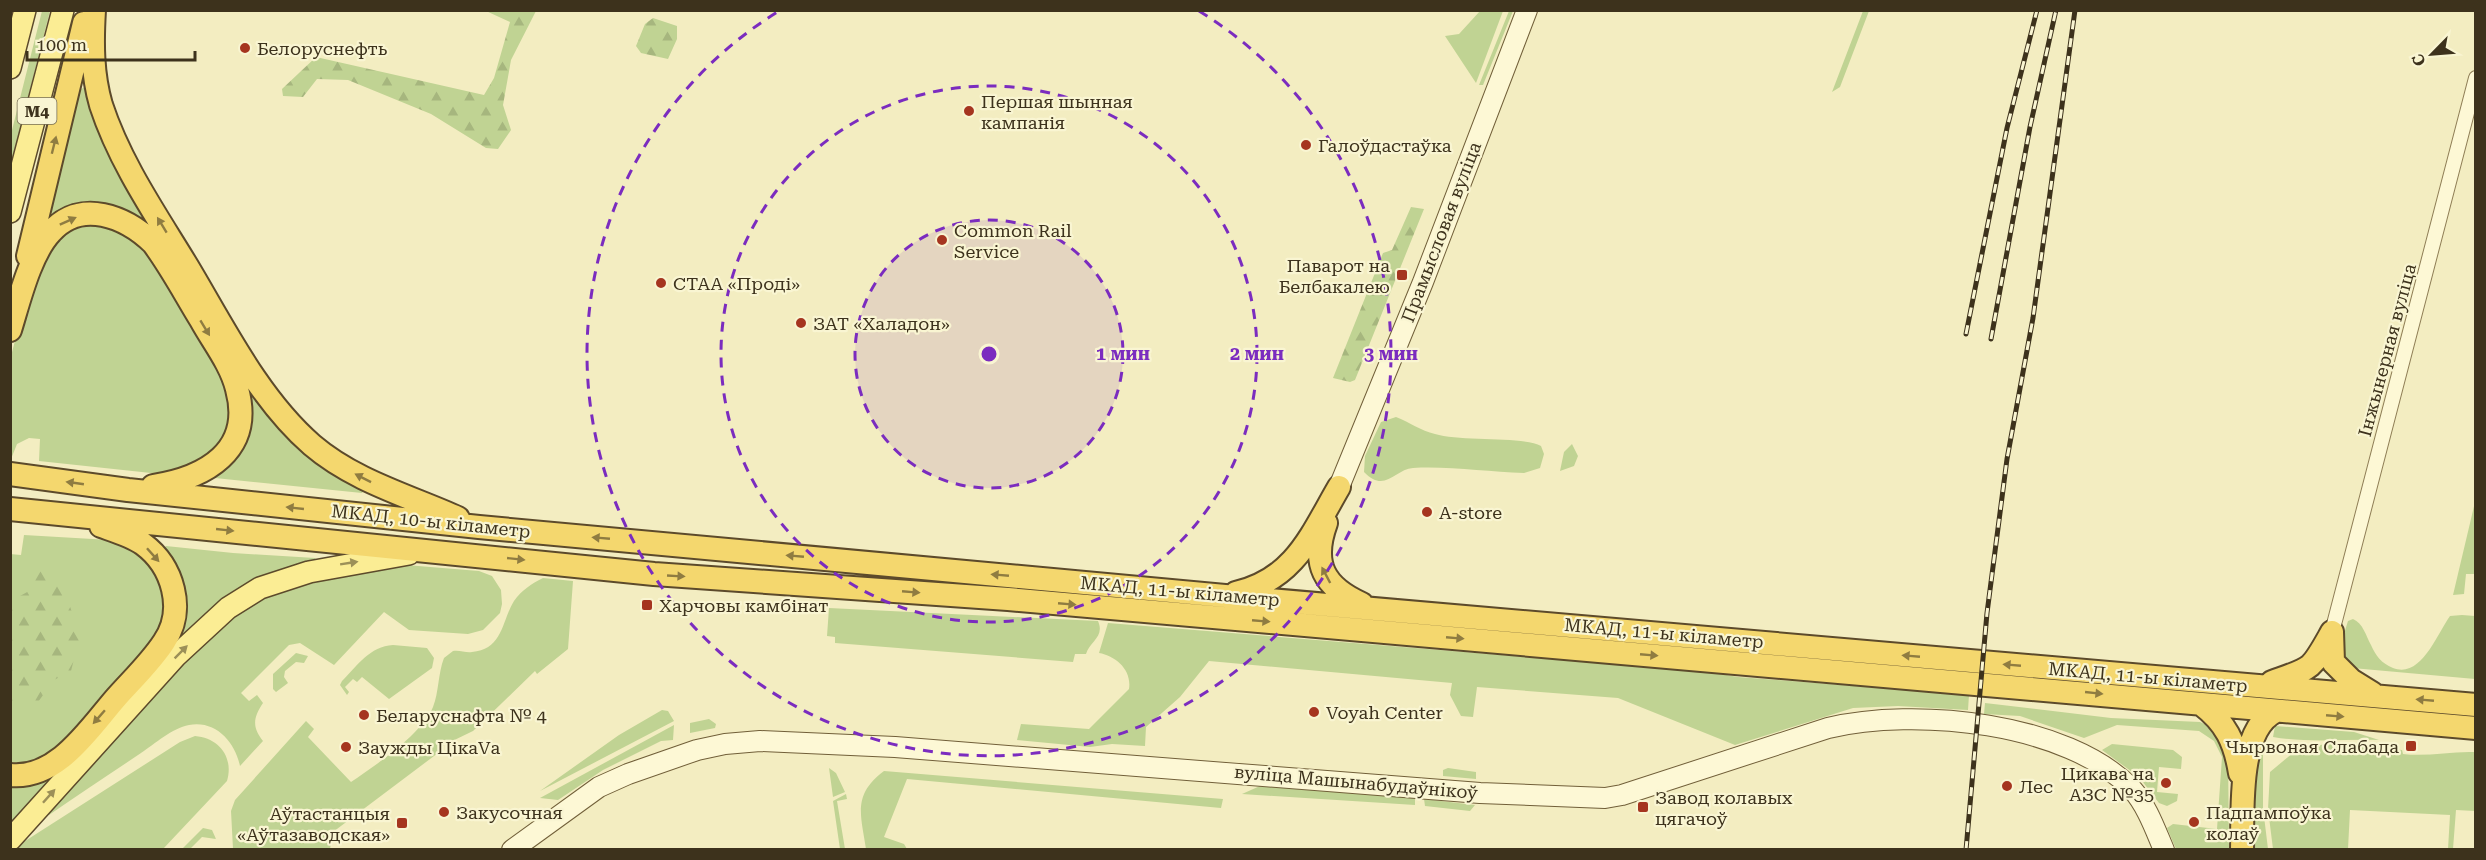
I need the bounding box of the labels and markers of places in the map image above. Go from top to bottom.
place label: Белоруснефть [257,38,388,59]
marker: Белоруснефть [238,41,252,55]
place label: Першая шынная кампанія [981,91,1133,133]
marker: Першая шынная кампанія [962,104,976,118]
place label: Галоўдастаўка [1318,135,1452,156]
marker: Галоўдастаўка [1299,138,1313,152]
place label: Common Rail Service [954,220,1072,262]
marker: Common Rail Service [935,233,949,247]
place label: Паварот на Белбакалею [1279,255,1390,297]
marker: Паварот на Белбакалею [1395,268,1409,282]
place label: СТАА «Проді» [673,273,800,294]
marker: СТАА «Проді» [654,276,668,290]
place label: ЗАТ «Халадон» [813,313,950,334]
marker: ЗАТ «Халадон» [794,316,808,330]
centre of rings [979,344,999,364]
place label: А-store [1439,502,1502,523]
marker: А-store [1420,505,1434,519]
place label: Харчовы камбінат [659,595,828,616]
marker: Харчовы камбінат [640,598,654,612]
place label: Voyah Center [1326,702,1443,723]
place label: Беларуснафта № 4 [376,705,546,726]
marker: Voyah Center [1307,705,1321,719]
marker: Беларуснафта № 4 [357,708,371,722]
place label: Чырвоная Слабада [2225,736,2399,757]
place label: Заужды ЦікаVа [358,737,501,758]
marker: Чырвоная Слабада [2404,739,2418,753]
marker: Заужды ЦікаVа [339,740,353,754]
place label: Цикава на АЗС №35 [2061,763,2154,805]
place label: Лес [2019,776,2053,797]
marker: Цикава на АЗС №35 [2159,776,2173,790]
marker: Лес [2000,779,2014,793]
place label: Завод колавых цягачоў [1655,787,1793,829]
marker: Завод колавых цягачоў [1636,800,1650,814]
place label: Закусочная [456,802,563,823]
place label: Падпампоўка колаў [2206,802,2331,844]
place label: Аўтастанцыя «Аўтазаводская» [237,803,390,845]
marker: Закусочная [437,805,451,819]
marker: Падпампоўка колаў [2187,815,2201,829]
marker: Аўтастанцыя «Аўтазаводская» [395,816,409,830]

